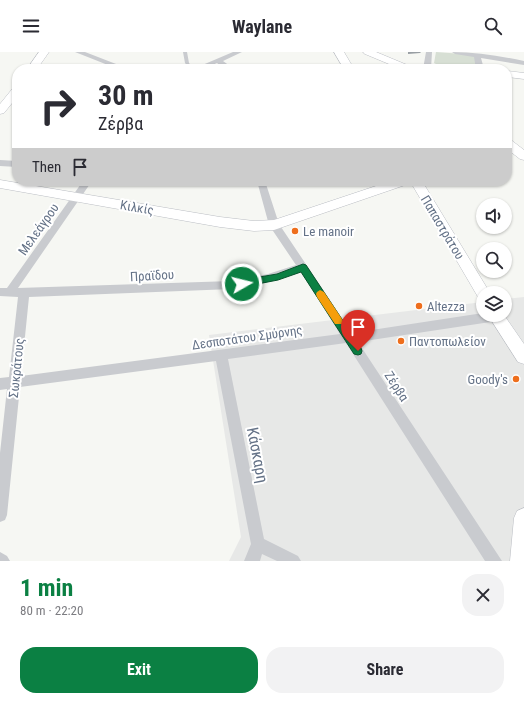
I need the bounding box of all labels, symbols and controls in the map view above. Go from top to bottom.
icon: menu [20,15,42,37]
icon: search [482,15,504,37]
text: Waylane [232,16,292,37]
text: 30 m [98,79,154,112]
icon: right [32,80,84,132]
text: Ζέρβα [98,113,143,134]
icon: arrive [69,156,91,178]
text: Then [32,158,61,176]
street label: Παπαστράτου [418,193,467,262]
street label: Κιλκίς [119,197,155,218]
map controls [476,198,512,322]
button: sound [476,198,512,234]
street label: Μελεάγρου [15,201,62,258]
place label: Le manoir [303,224,354,239]
marker: Le manoir [290,226,300,236]
button: search [476,242,512,278]
position arrow [221,263,263,305]
street label: Πραϊδου [130,267,174,284]
button: layers [476,286,512,322]
place label: Altezza [427,299,465,314]
marker: Altezza [414,301,424,311]
pin [341,310,375,351]
icon: arrive [347,316,369,338]
street label: Δεσποτάτου Σμύρνης [191,322,303,353]
place label: Παντοπωλείον [409,334,486,349]
marker: Παντοπωλείον [396,336,406,346]
street label: Σωκράτους [6,337,27,399]
street label: Ζέρβα [381,369,412,404]
place label: Goody's [468,372,508,387]
marker: Goody's [511,374,521,384]
street label: Κάσκαρη [243,426,272,484]
text: 1 min [20,574,73,602]
button: close [462,574,504,616]
text: 80 m · 22:20 [20,603,83,618]
button: Exit [20,647,258,693]
button: Share [266,647,504,693]

